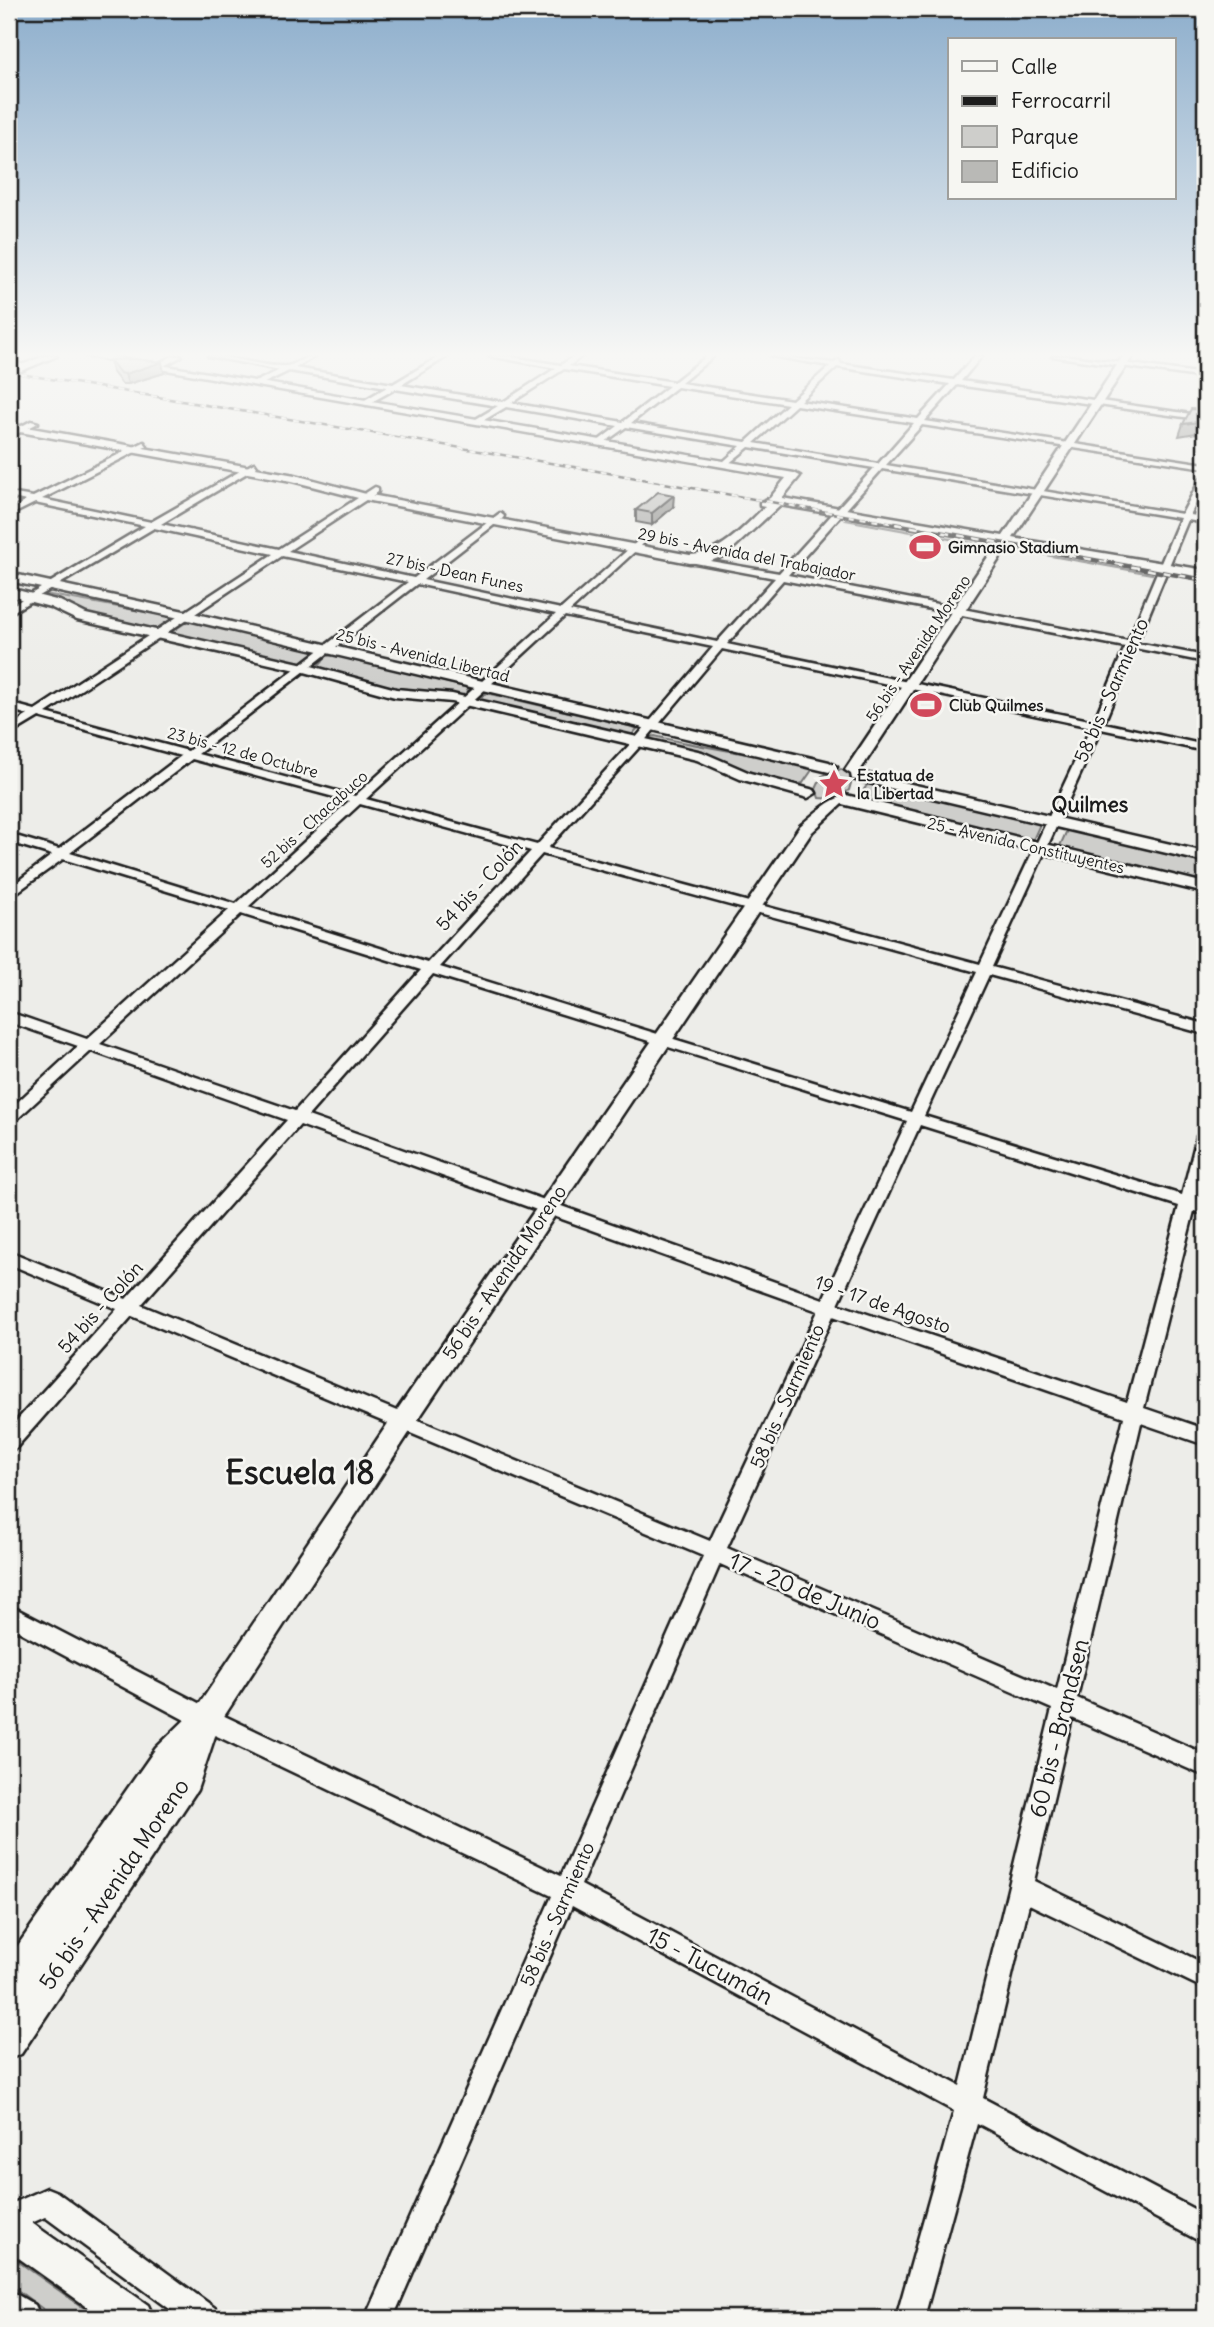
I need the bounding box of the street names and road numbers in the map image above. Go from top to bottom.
street label: 29 bis - Avenida del Trabajador [636,523,858,585]
street label: 27 bis - Dean Funes [385,548,525,596]
street label: 56 bis - Avenida Moreno [861,571,975,725]
street label: 58 bis - Sarmiento [1068,614,1154,766]
street label: 25 bis - Avenida Libertad [334,624,512,686]
street label: 23 bis - 12 de Octubre [165,722,321,782]
street label: 52 bis - Chacabuco [256,766,372,872]
street label: 25 - Avenida Constituyentes [925,813,1127,877]
street label: 54 bis - Colón [431,834,527,936]
street label: 56 bis - Avenida Moreno [437,1180,571,1364]
street label: 54 bis - Colón [52,1256,148,1358]
street label: 19 - 17 de Agosto [812,1270,954,1338]
street label: 58 bis - Sarmiento [744,1320,830,1472]
street label: 17 - 20 de Junio [725,1546,886,1636]
street label: 60 bis - Brandsen [1022,1635,1095,1820]
street label: 56 bis - Avenida Moreno [32,1773,195,1995]
street label: 58 bis - Sarmiento [514,1838,600,1990]
street label: 15 - Tucumán [642,1920,778,2011]

